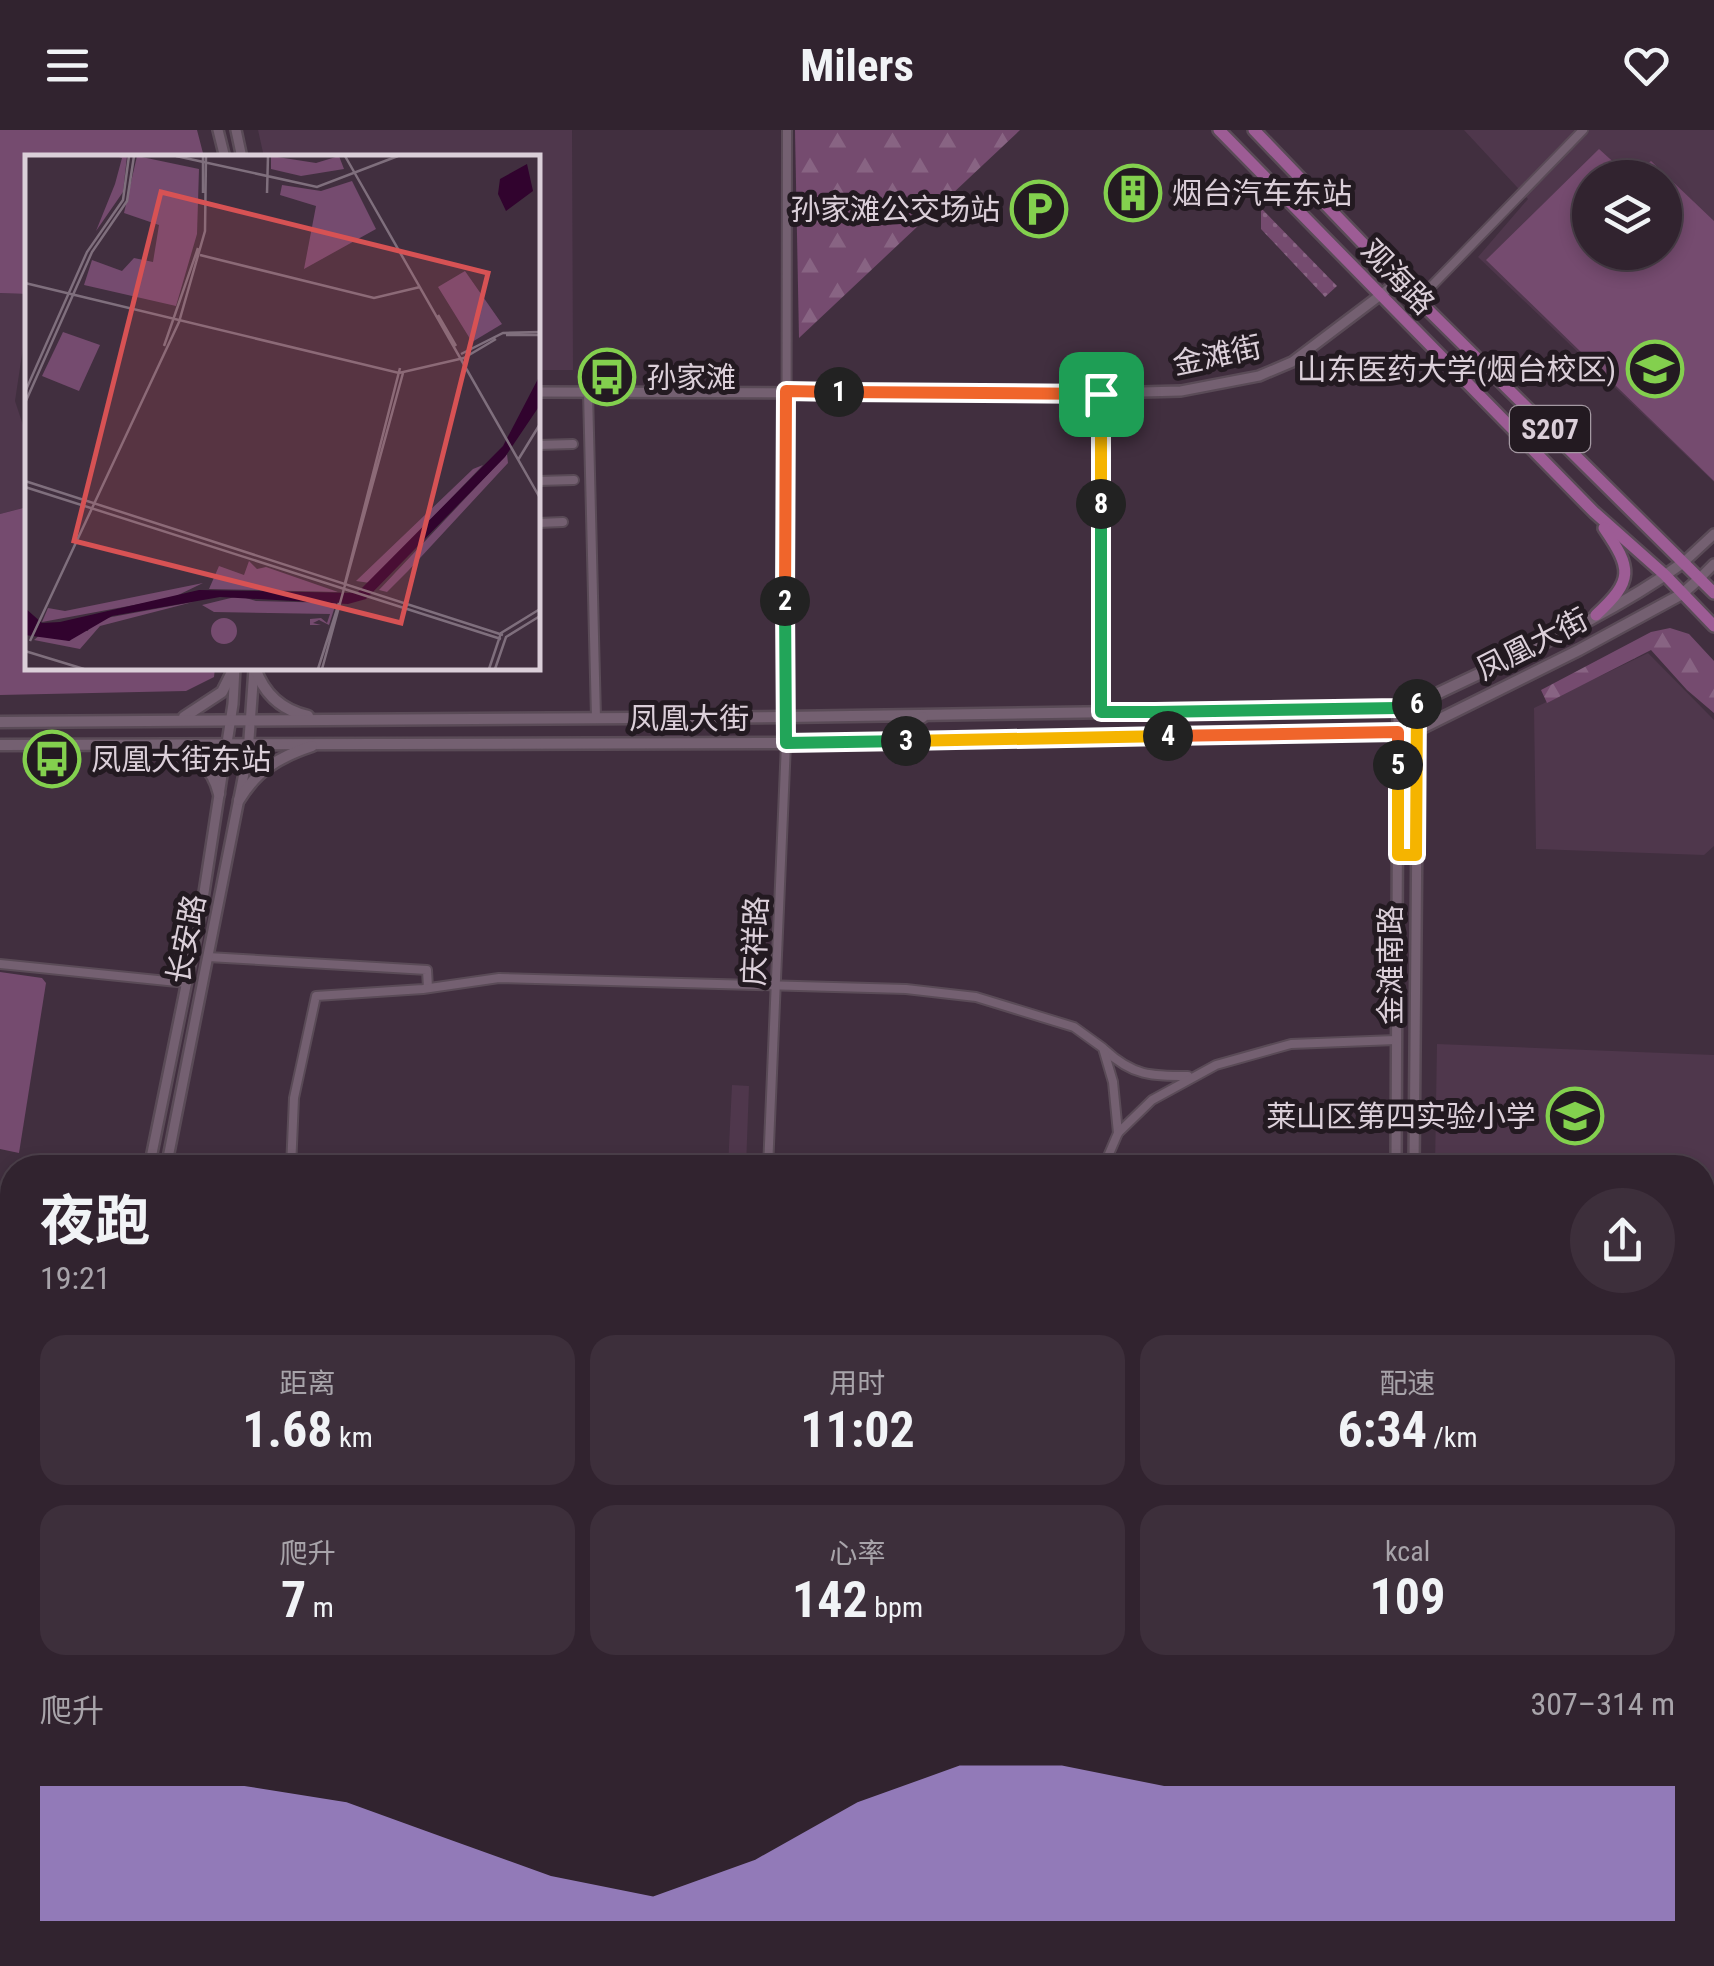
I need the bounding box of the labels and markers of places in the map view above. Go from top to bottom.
building icon: 烟台汽车东站 [1103,163,1163,223]
place label: 烟台汽车东站 [1172,176,1352,211]
parking icon: 孙家滩公交场站 [1009,179,1069,239]
place label: 孙家滩公交场站 [790,192,1000,227]
school or university icon: 山东医药大学(烟台校区) [1625,339,1685,399]
bus stop icon: 孙家滩 [577,347,637,407]
pin [1059,352,1144,437]
place label: 山东医药大学(烟台校区) [1297,352,1616,387]
place label: 孙家滩 [646,360,736,395]
pin: 1 [814,367,864,417]
pin: 8 [1076,479,1126,529]
pin: 2 [760,576,810,626]
pin: 6 [1392,679,1442,729]
pin: 4 [1143,711,1193,761]
pin: 3 [881,716,931,766]
bus stop icon: 凤凰大街东站 [22,729,82,789]
pin: 5 [1373,740,1423,790]
place label: 凤凰大街东站 [91,742,271,777]
school or university icon: 莱山区第四实验小学 [1545,1086,1605,1146]
place label: 莱山区第四实验小学 [1266,1099,1536,1134]

